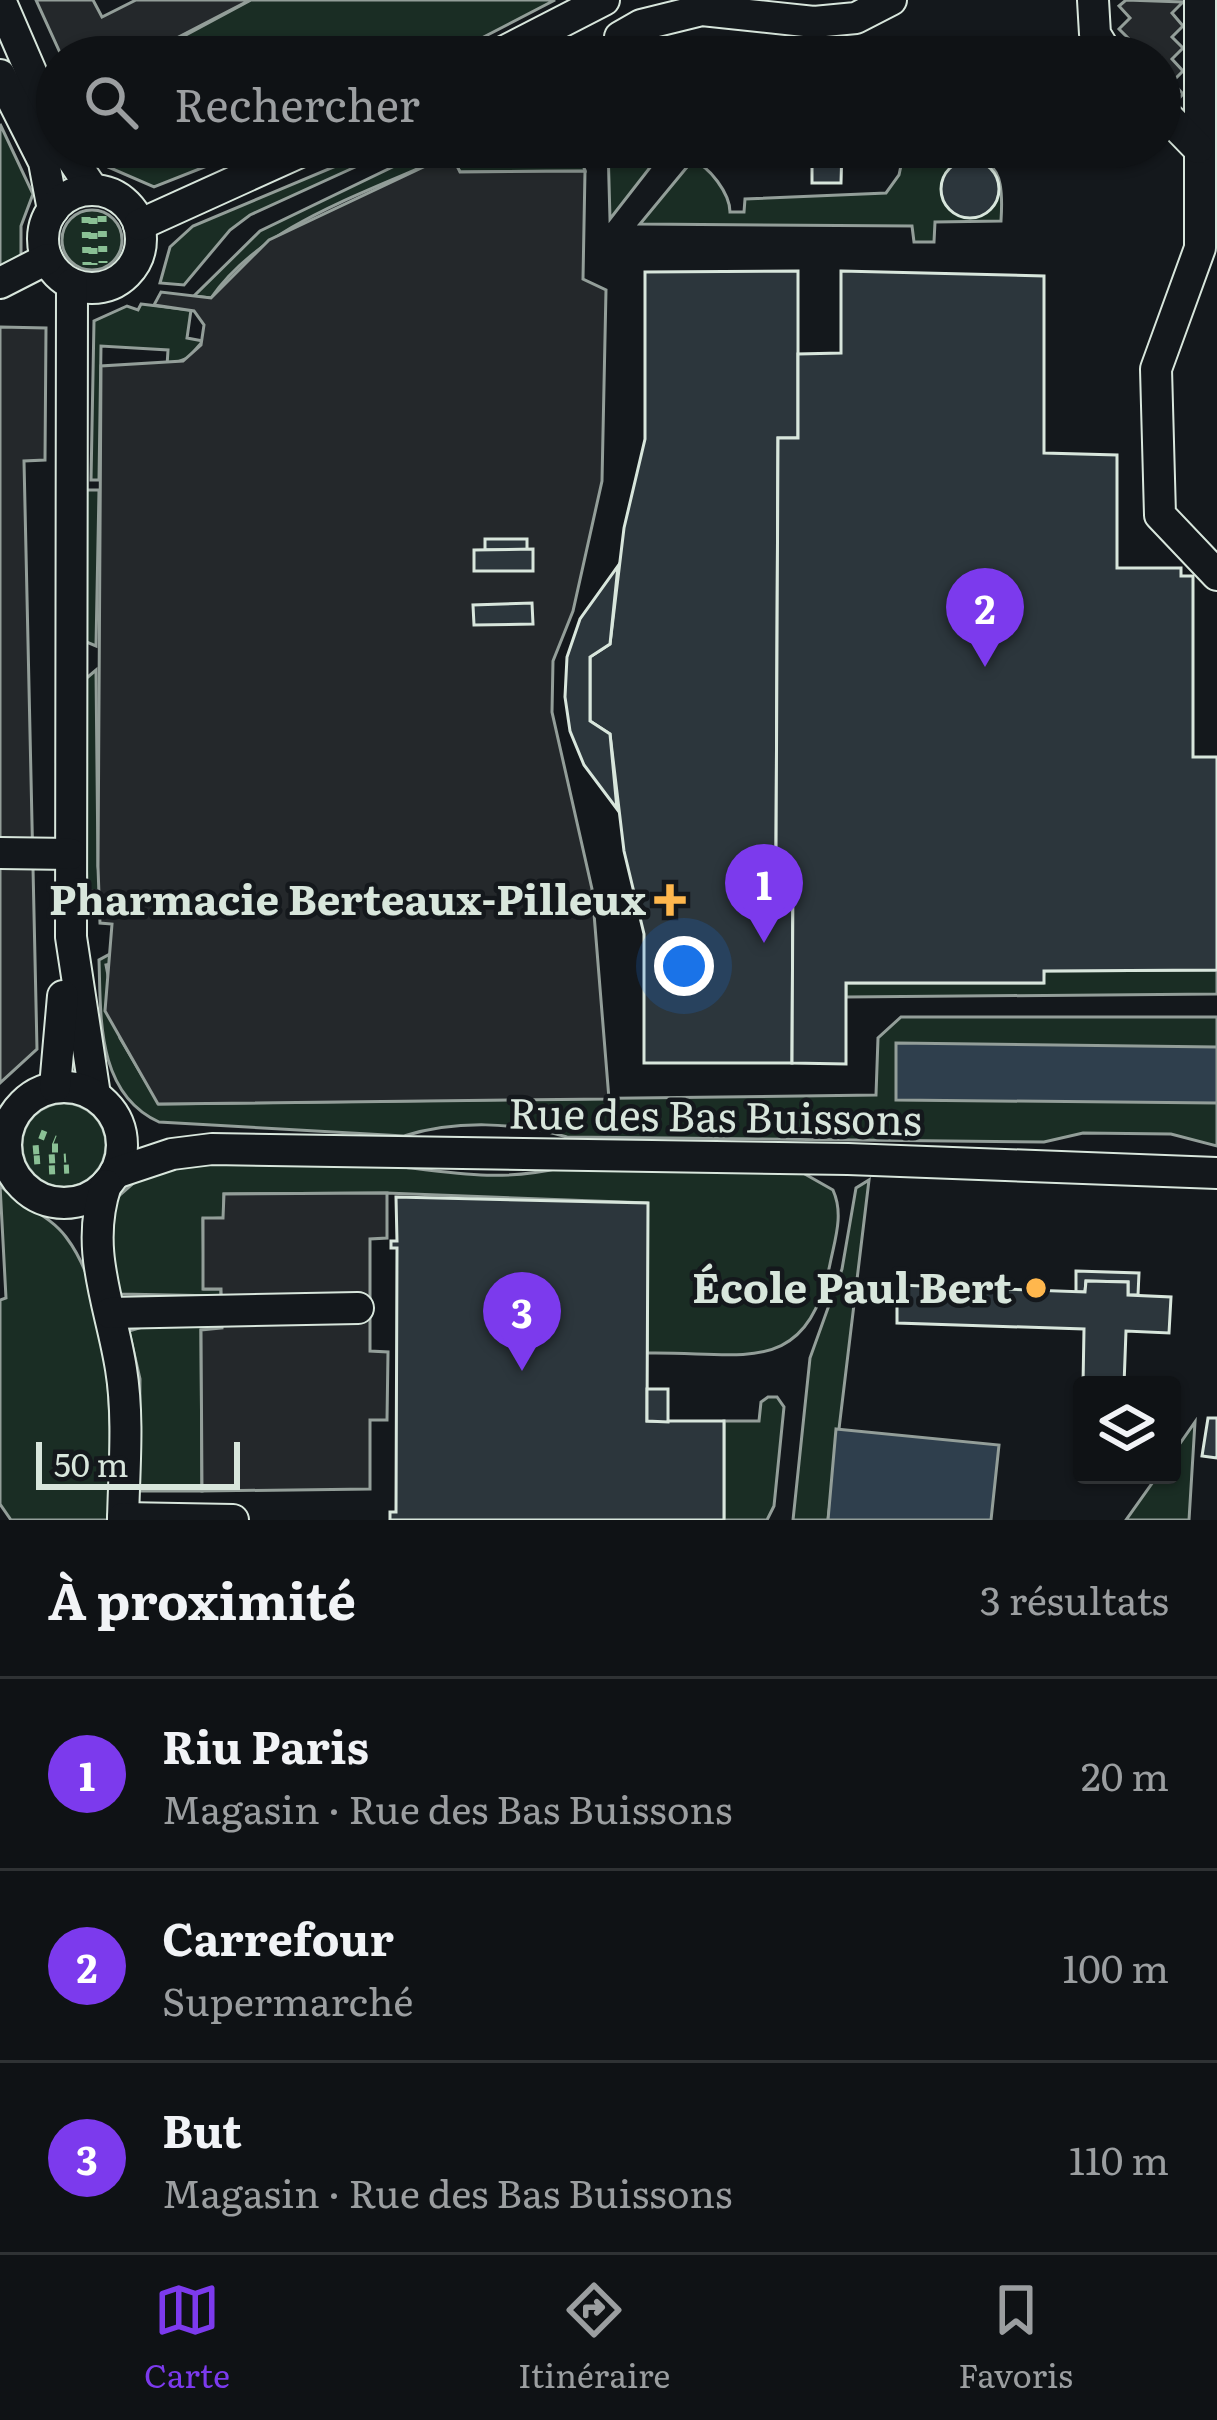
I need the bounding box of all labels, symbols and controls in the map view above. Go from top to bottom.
search box [36,36,1181,168]
icon: search [78,69,144,135]
text: Rechercher [174,69,420,136]
pin: 2 [946,568,1024,667]
pin: 1 [725,844,803,943]
place label: Pharmacie Berteaux-Pilleux [49,866,647,928]
marker: Pharmacie Berteaux-Pilleux [657,887,683,913]
your location [654,936,714,996]
street label: Rue des Bas Buissons [508,1079,922,1149]
place label: École Paul Bert [692,1254,1013,1316]
pin: 3 [483,1272,561,1371]
marker: École Paul Bert [1023,1275,1049,1301]
map controls [1073,1376,1181,1484]
button: layers [1073,1376,1181,1484]
scale bar [36,1436,240,1489]
text: 50 m [54,1438,128,1487]
text: À proximité [48,1560,356,1636]
text: 3 résultats [980,1569,1169,1627]
text: Riu Paris [162,1711,369,1778]
text: 1 [79,1745,95,1803]
text: 20 m [1081,1745,1169,1803]
text: Magasin · Rue des Bas Buissons [162,1778,732,1836]
text: Carrefour [162,1903,394,1970]
text: 2 [77,1937,97,1995]
text: 100 m [1062,1937,1169,1995]
text: Supermarché [162,1970,414,2028]
text: But [162,2095,242,2162]
text: 3 [76,2129,98,2187]
text: 110 m [1069,2129,1169,2187]
text: Magasin · Rue des Bas Buissons [162,2162,732,2220]
tab: Carte [144,2277,230,2398]
tab: Itinéraire [518,2277,670,2398]
tab: Favoris [958,2277,1073,2398]

